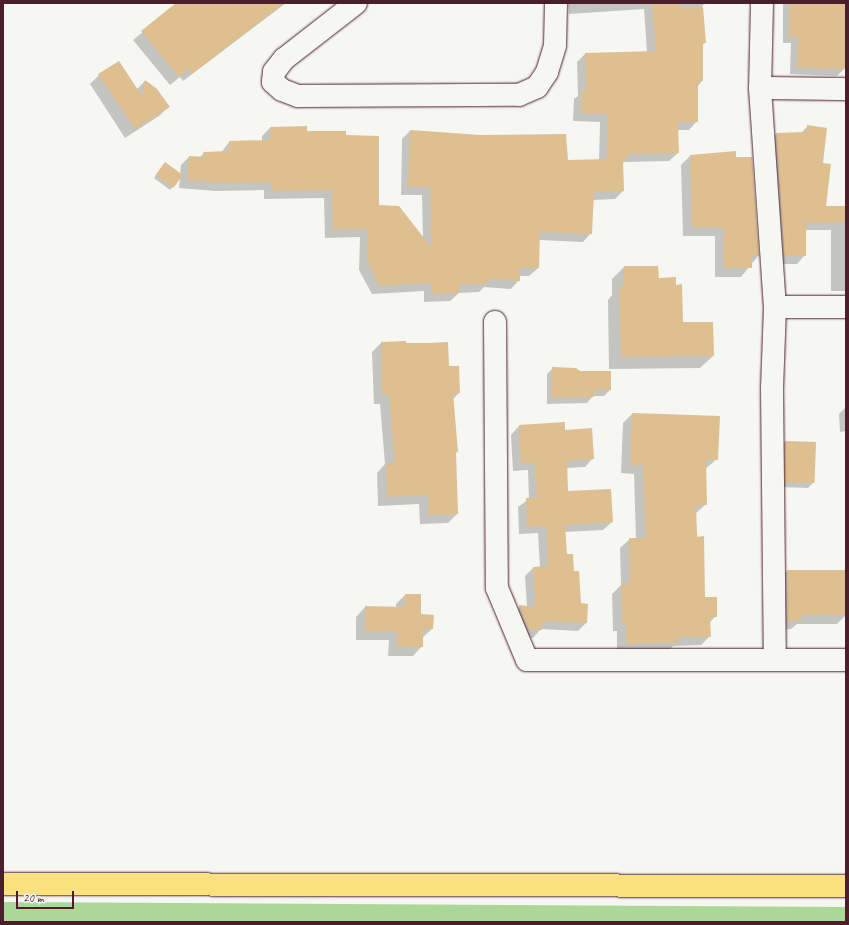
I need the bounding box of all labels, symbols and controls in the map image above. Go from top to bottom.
scale bar [18,883,76,909]
text: 20 m [23,890,43,906]

